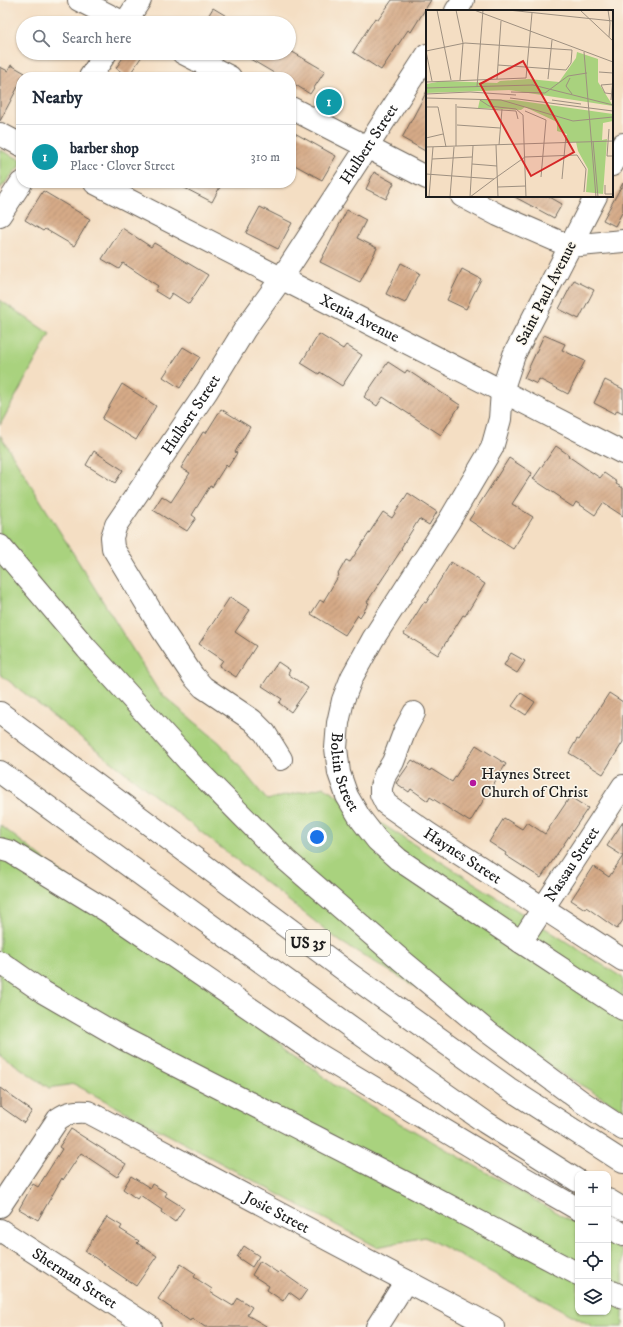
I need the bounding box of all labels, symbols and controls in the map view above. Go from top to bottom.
inset map [426,10,613,197]
search box [16,16,296,60]
icon: search [30,27,52,49]
text: Search here [62,29,131,48]
text: Nearby [32,87,82,109]
pin: 1 [316,87,342,117]
street label: Hulbert Street [335,100,403,188]
text: barber shop [70,139,139,158]
text: 1 [43,149,47,165]
text: 310 m [251,149,280,165]
text: Place · Clover Street [70,158,175,174]
street label: Saint Paul Avenue [511,237,581,348]
street label: Xenia Avenue [316,290,403,347]
street label: Hulbert Street [157,371,225,458]
street label: Boltin Street [326,732,364,815]
place label: Haynes Street Church of Christ [481,764,588,802]
marker: Haynes Street Church of Christ [468,778,478,788]
street label: Haynes Street [420,823,506,889]
street label: Nassau Street [540,823,604,906]
your location [307,827,327,847]
road number: US 35 [286,930,330,956]
map controls [575,1171,611,1315]
button: + [575,1171,611,1207]
street label: Josie Street [239,1186,313,1238]
button: − [575,1207,611,1243]
street label: Sherman Street [28,1243,121,1313]
button: locate [575,1243,611,1279]
button: layers [575,1279,611,1315]

